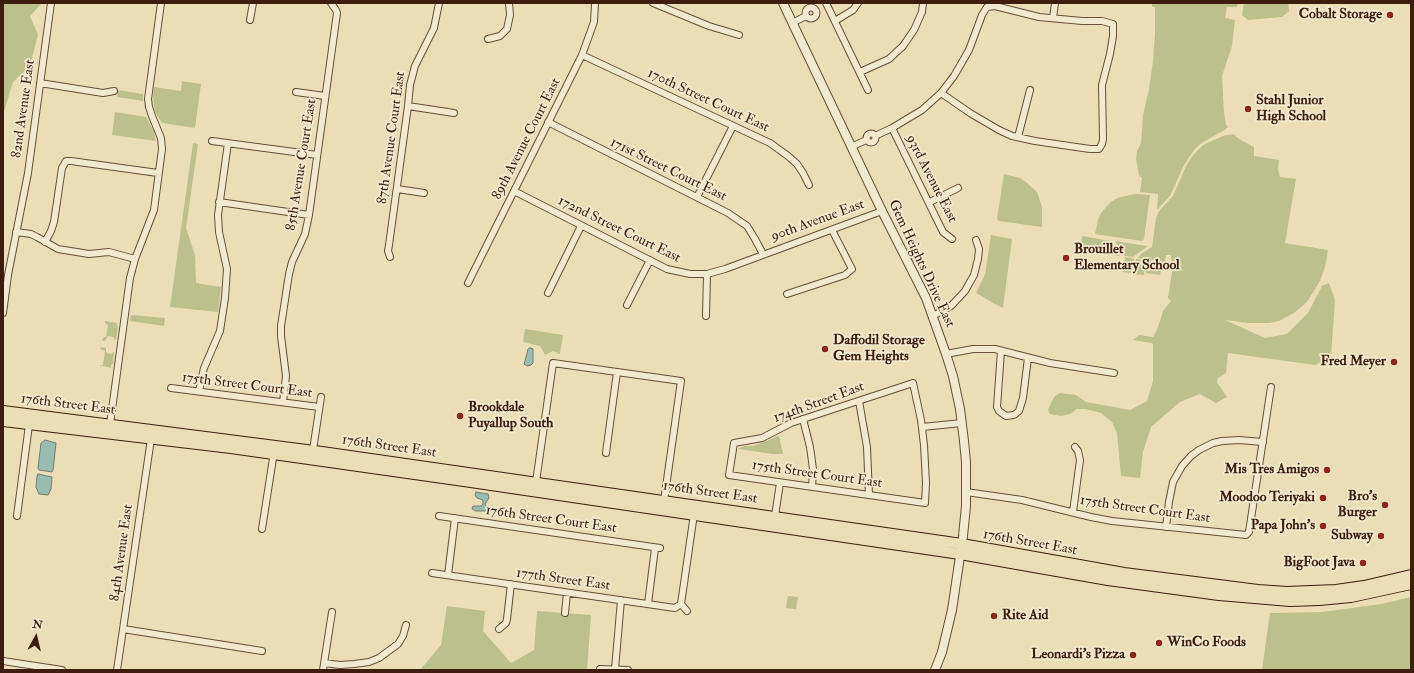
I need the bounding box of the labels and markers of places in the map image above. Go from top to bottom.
place label: Cobalt Storage [1299,7,1382,23]
marker: Cobalt Storage [1385,10,1395,20]
place label: Stahl Junior High School [1256,93,1326,126]
marker: Stahl Junior High School [1243,104,1253,114]
place label: Brouillet Elementary School [1074,242,1180,274]
marker: Brouillet Elementary School [1061,253,1071,263]
place label: Daffodil Storage Gem Heights [833,333,925,366]
marker: Daffodil Storage Gem Heights [820,344,830,354]
place label: Fred Meyer [1320,354,1386,370]
marker: Fred Meyer [1389,357,1399,367]
place label: Brookdale Puyallup South [468,400,553,432]
marker: Brookdale Puyallup South [455,411,465,421]
place label: Mis Tres Amigos [1224,462,1319,478]
marker: Mis Tres Amigos [1322,465,1332,475]
place label: Bro's Burger [1337,489,1377,522]
place label: Moodoo Teriyaki [1219,490,1315,506]
marker: Moodoo Teriyaki [1318,493,1328,503]
marker: Bro's Burger [1380,500,1390,510]
place label: Papa John's [1251,518,1315,534]
marker: Papa John's [1318,521,1328,531]
place label: Subway [1331,528,1373,544]
marker: Subway [1376,531,1386,541]
place label: BigFoot Java [1283,555,1355,571]
marker: BigFoot Java [1358,558,1368,568]
place label: Rite Aid [1002,608,1048,624]
marker: Rite Aid [989,611,999,621]
place label: WinCo Foods [1167,635,1246,651]
marker: WinCo Foods [1154,638,1164,648]
place label: Leonardi's Pizza [1031,647,1125,663]
marker: Leonardi's Pizza [1128,650,1138,660]

